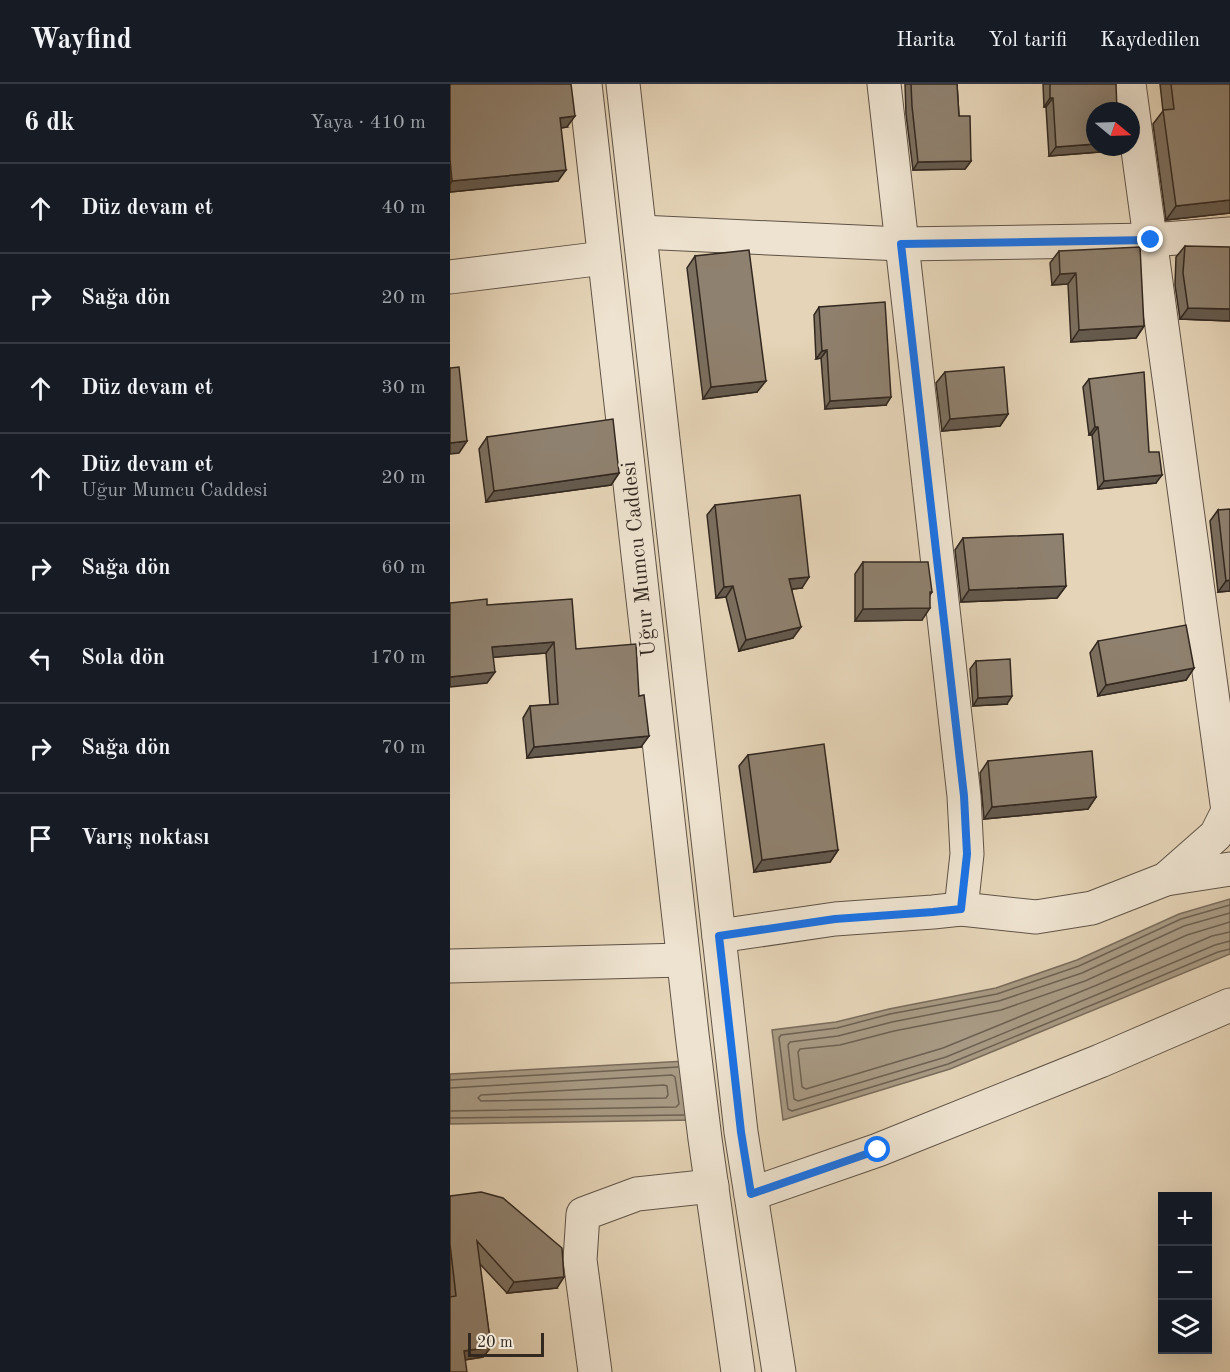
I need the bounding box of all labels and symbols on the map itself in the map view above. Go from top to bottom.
north arrow [1086,102,1140,156]
route end [1137,226,1163,252]
street label: Uğur Mumcu Caddesi [619,460,660,657]
route start [864,1136,890,1162]
scale bar [468,1330,544,1358]

